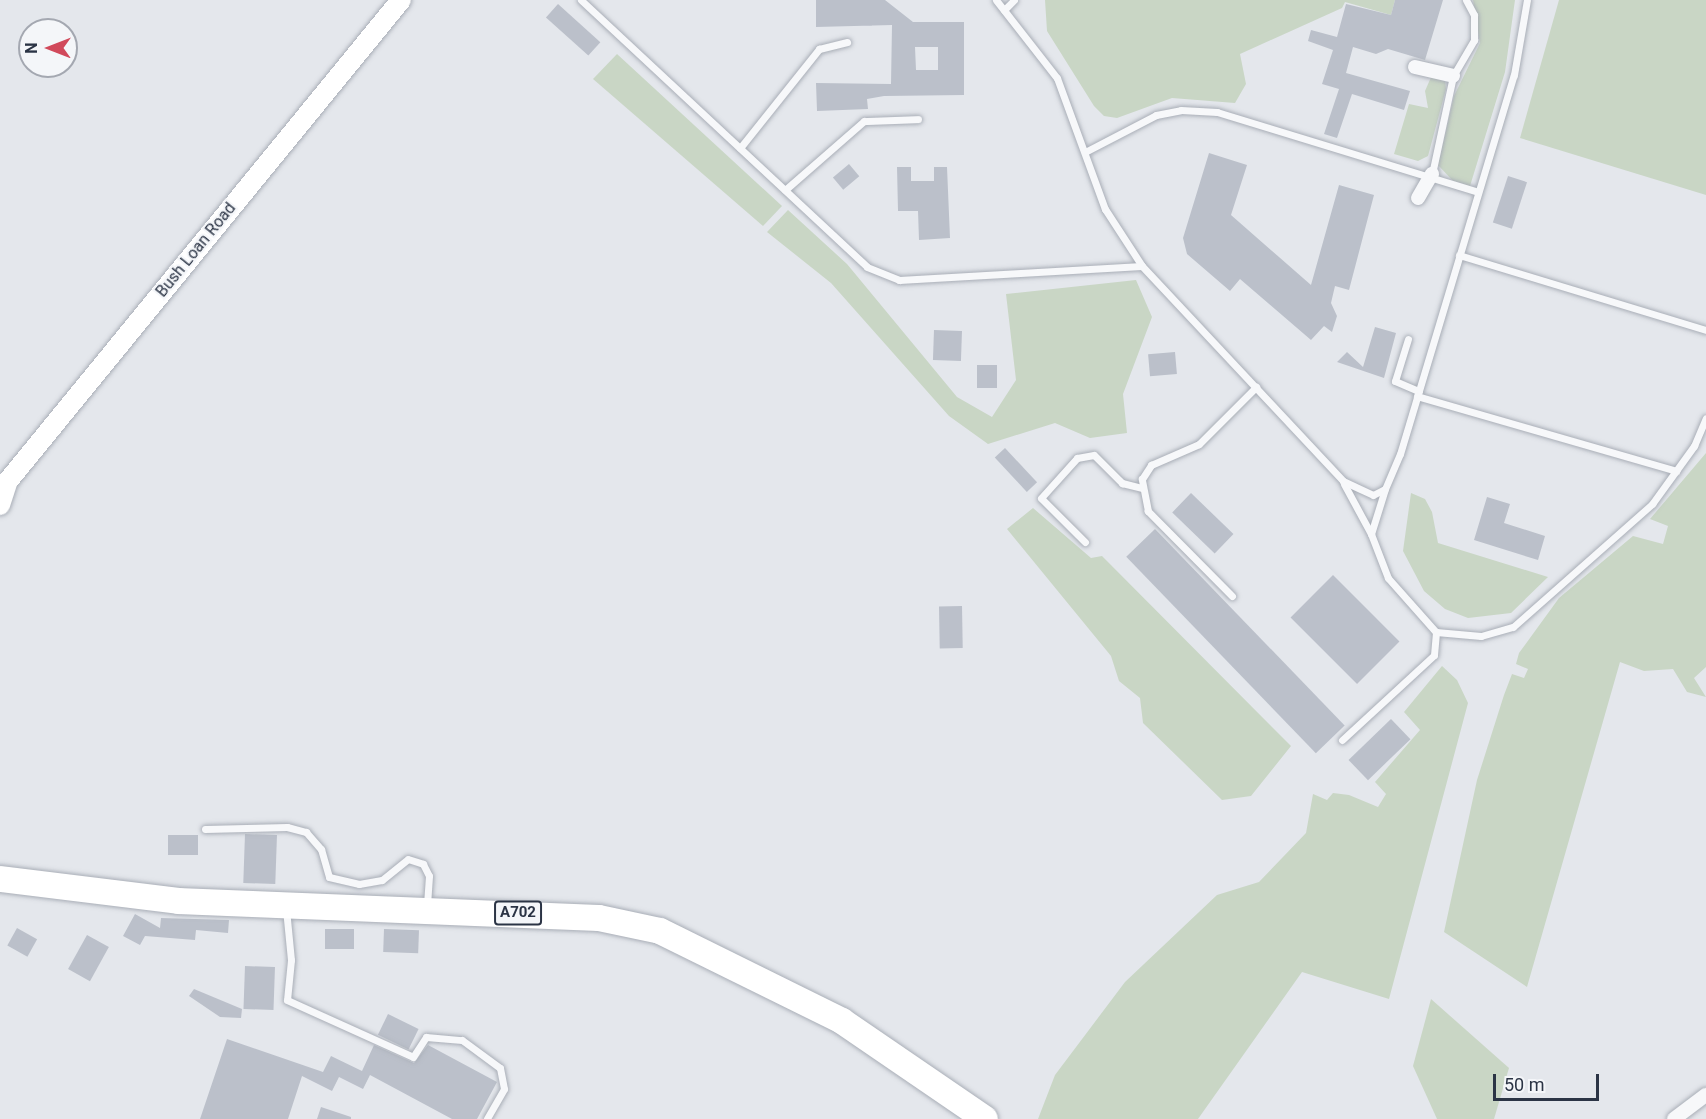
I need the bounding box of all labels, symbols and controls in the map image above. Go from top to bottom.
north arrow [18,18,78,78]
text: N [22,42,41,54]
street label: Bush Loan Road [152,199,240,301]
road number: A702 [494,901,542,925]
scale bar [1496,1062,1602,1100]
text: 50 m [1504,1074,1544,1095]

